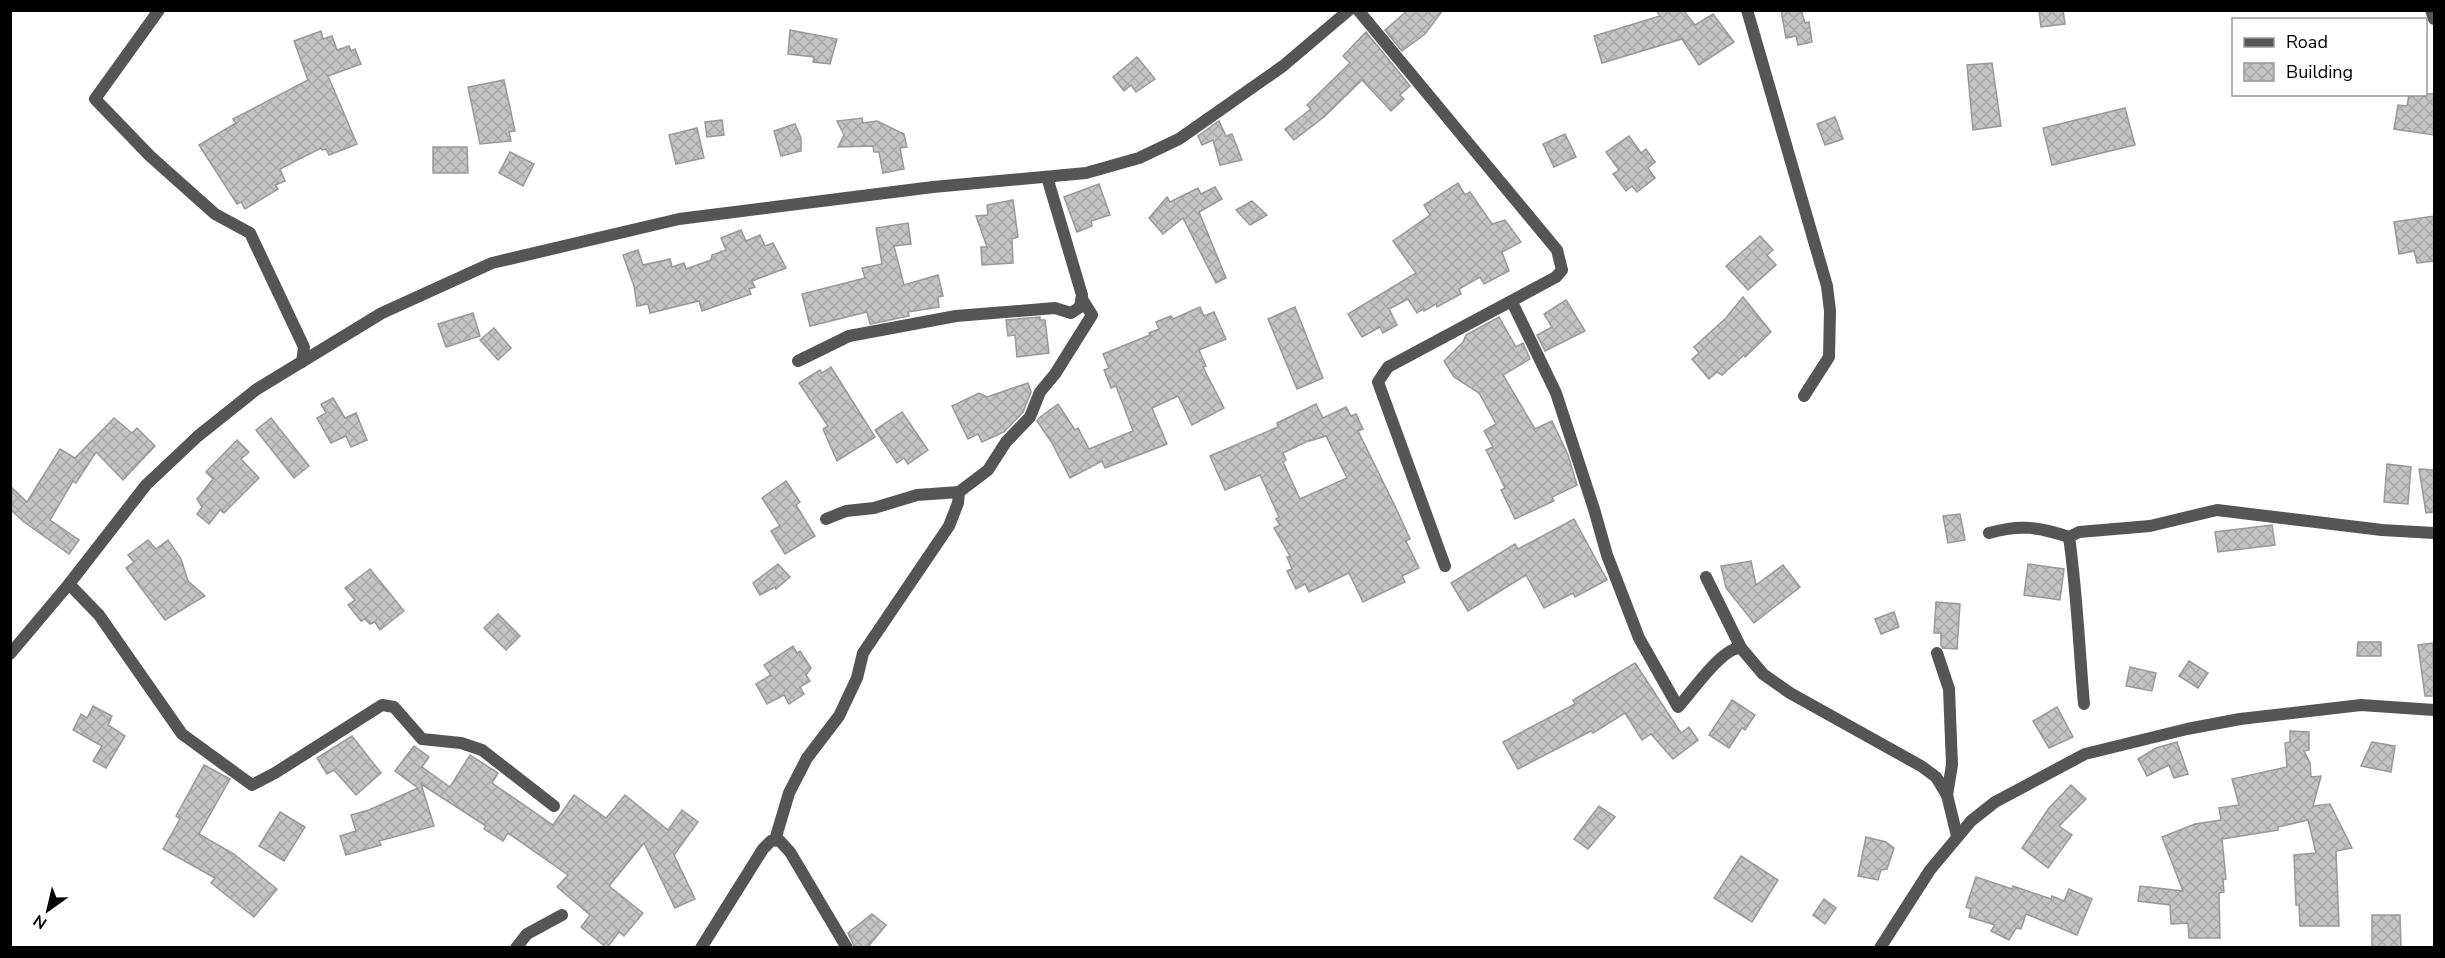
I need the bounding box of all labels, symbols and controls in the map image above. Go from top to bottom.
legend [2232,18,2427,96]
text: Road [2286,30,2328,54]
text: Building [2286,60,2353,84]
north arrow [18,880,78,940]
text: N [29,909,51,934]

